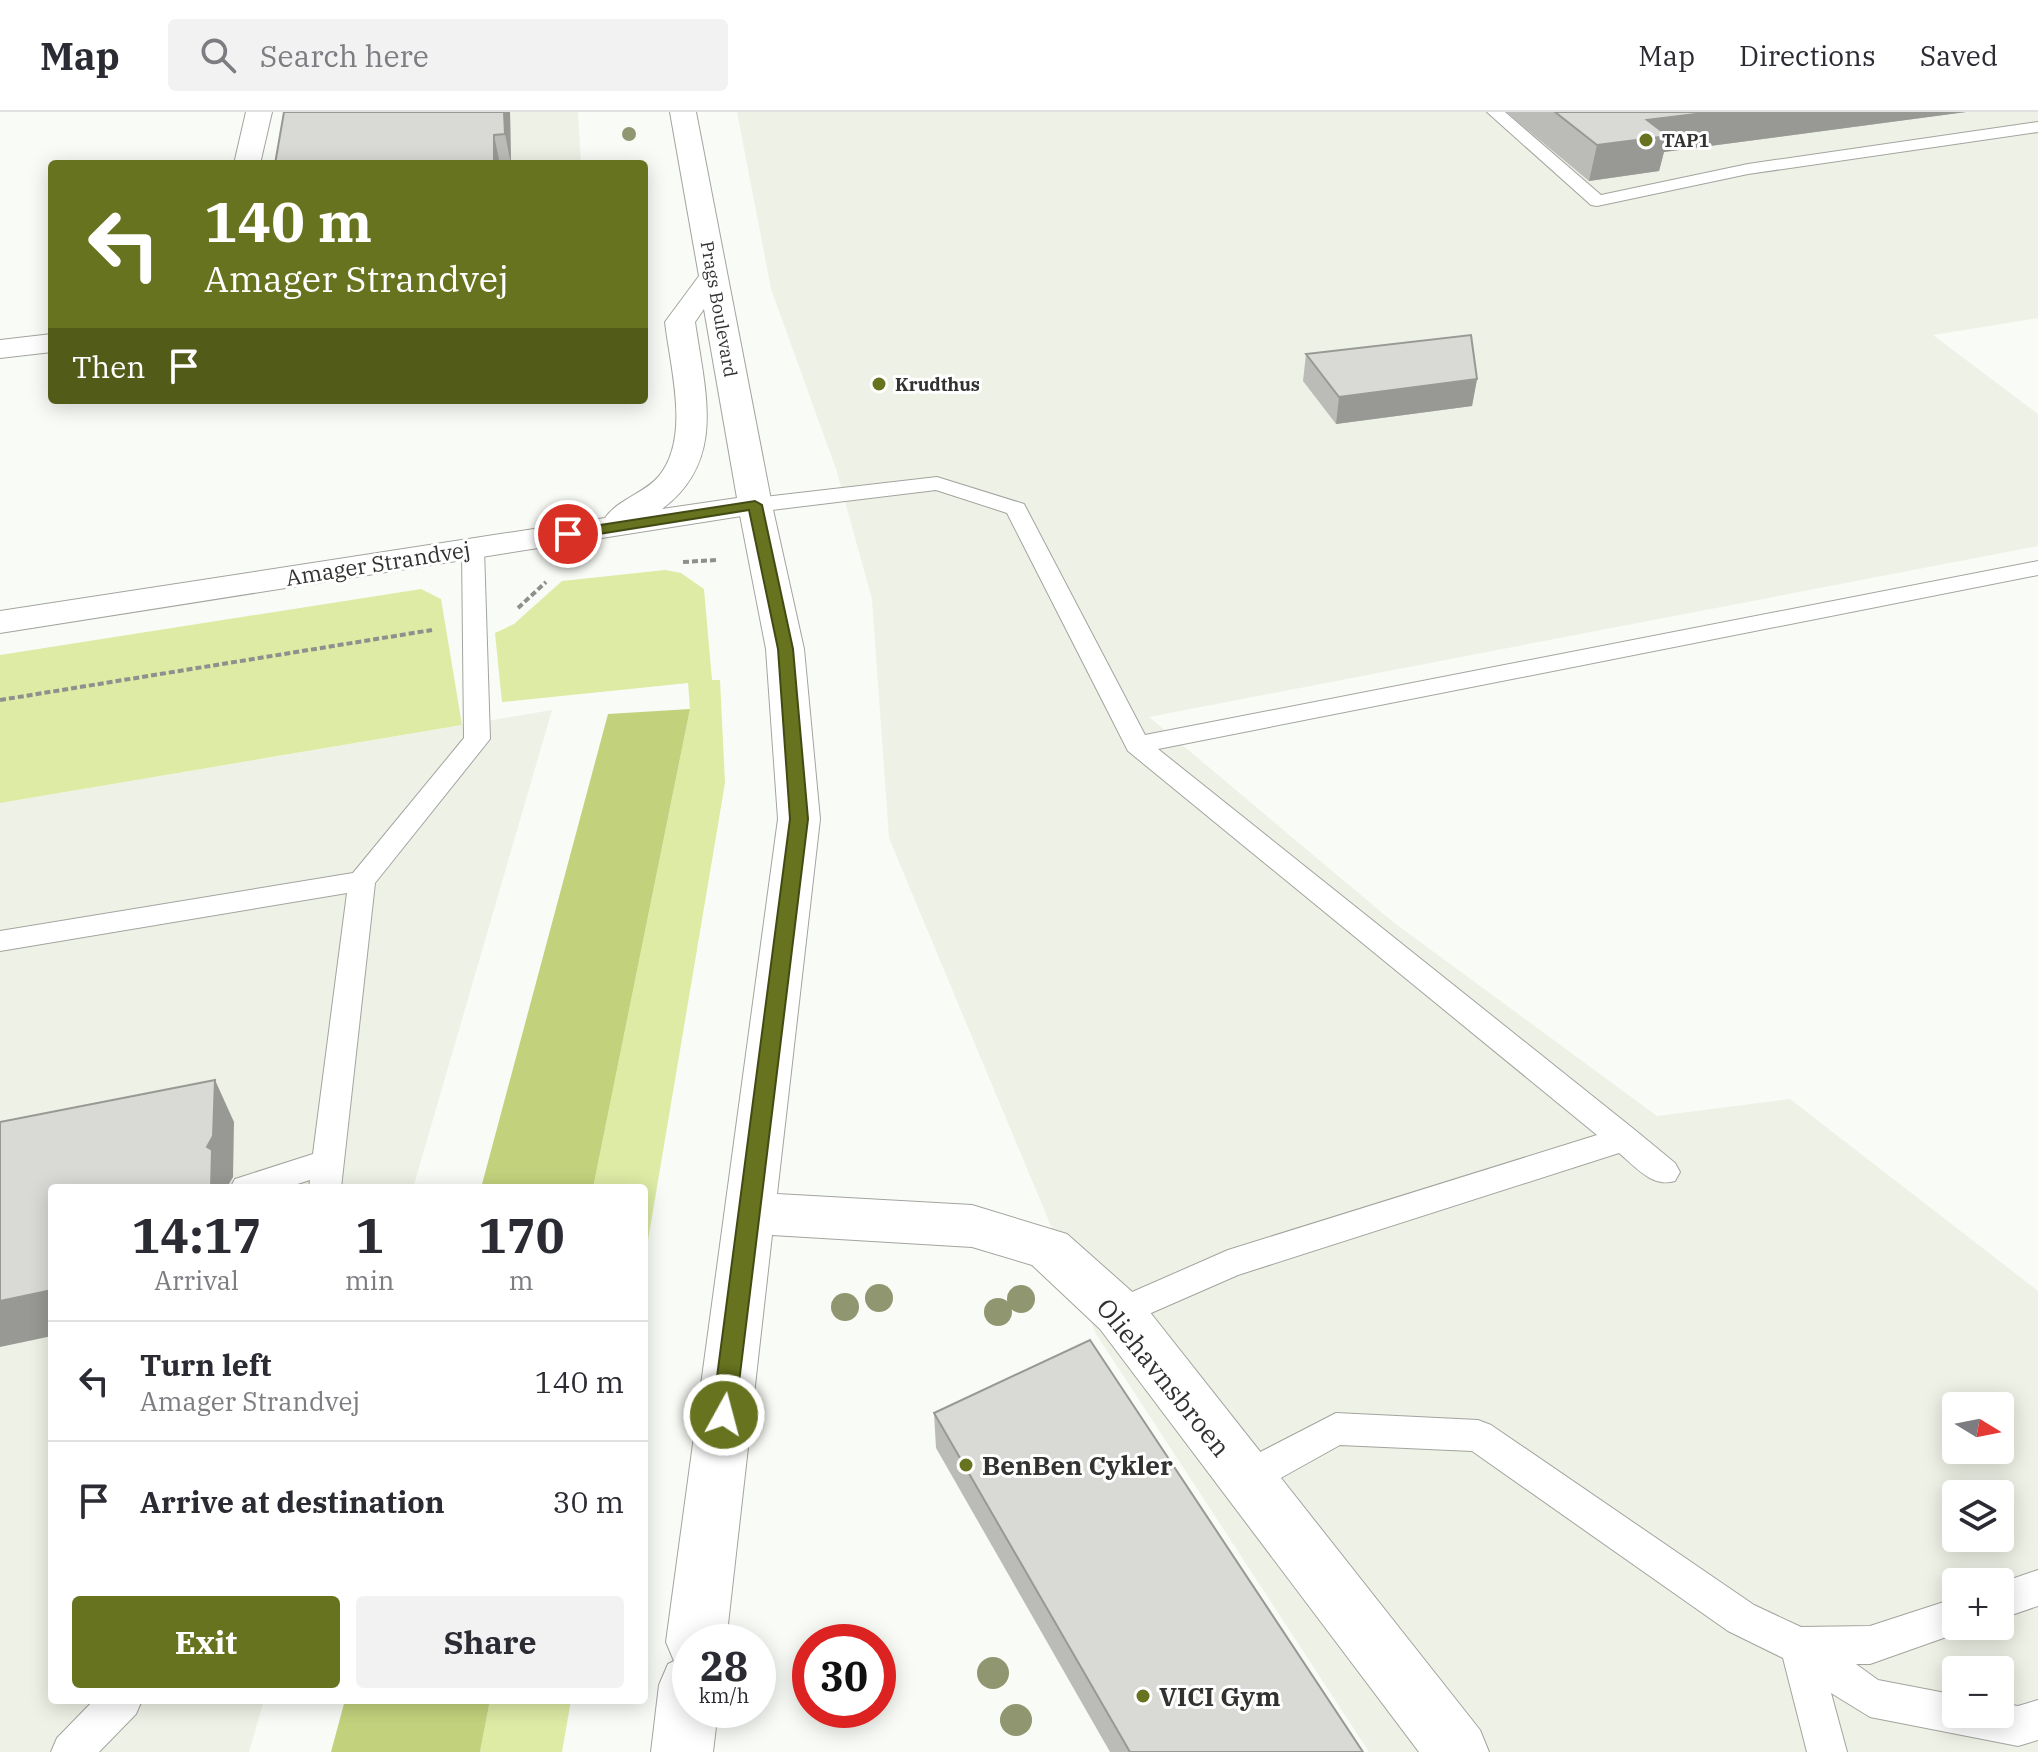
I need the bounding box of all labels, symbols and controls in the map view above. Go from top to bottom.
search box [168,19,728,91]
text: Map [40,31,120,80]
icon: search [196,33,240,77]
text: Search here [260,36,429,75]
text: Map [1638,37,1695,74]
text: Directions [1739,37,1876,74]
text: Saved [1920,37,1998,74]
place label: TAP1 [1662,129,1710,152]
marker: TAP1 [1637,131,1655,149]
text: 140 m [204,185,372,257]
icon: left [72,192,176,296]
street label: Prags Boulevard [696,239,742,379]
text: Amager Strandvej [204,255,509,302]
icon: arrive [162,344,206,388]
text: Then [72,347,146,386]
place label: Krudthus [895,373,980,396]
marker: Krudthus [870,375,888,393]
pin [534,500,602,568]
icon: arrive [546,512,590,556]
street label: Amager Strandvej [284,534,472,592]
text: 14:17 [132,1204,261,1266]
text: 1 [355,1204,384,1266]
text: 170 [478,1204,564,1266]
text: Arrival [154,1263,239,1297]
text: min [345,1263,394,1297]
text: m [509,1263,534,1297]
street label: Oliehavnsbroen [1090,1291,1238,1463]
text: Turn left [140,1345,272,1384]
icon: left [72,1359,116,1403]
text: 140 m [534,1362,624,1401]
position arrow [682,1373,766,1457]
text: Amager Strandvej [140,1384,360,1418]
north arrow [1942,1392,2014,1464]
map controls [1942,1392,2014,1728]
place label: BenBen Cykler [982,1448,1173,1482]
marker: BenBen Cykler [957,1456,975,1474]
icon: arrive [72,1479,116,1523]
button: layers [1942,1480,2014,1552]
text: Arrive at destination [140,1482,445,1521]
text: 30 m [552,1482,624,1521]
button: + [1942,1568,2014,1640]
button: Exit [72,1596,340,1688]
button: Share [356,1596,624,1688]
speed limit sign: 30 [792,1624,896,1728]
text: 28 [700,1640,748,1692]
button: − [1942,1656,2014,1728]
place label: VICI Gym [1159,1679,1280,1713]
text: km/h [699,1682,749,1709]
marker: VICI Gym [1134,1687,1152,1705]

